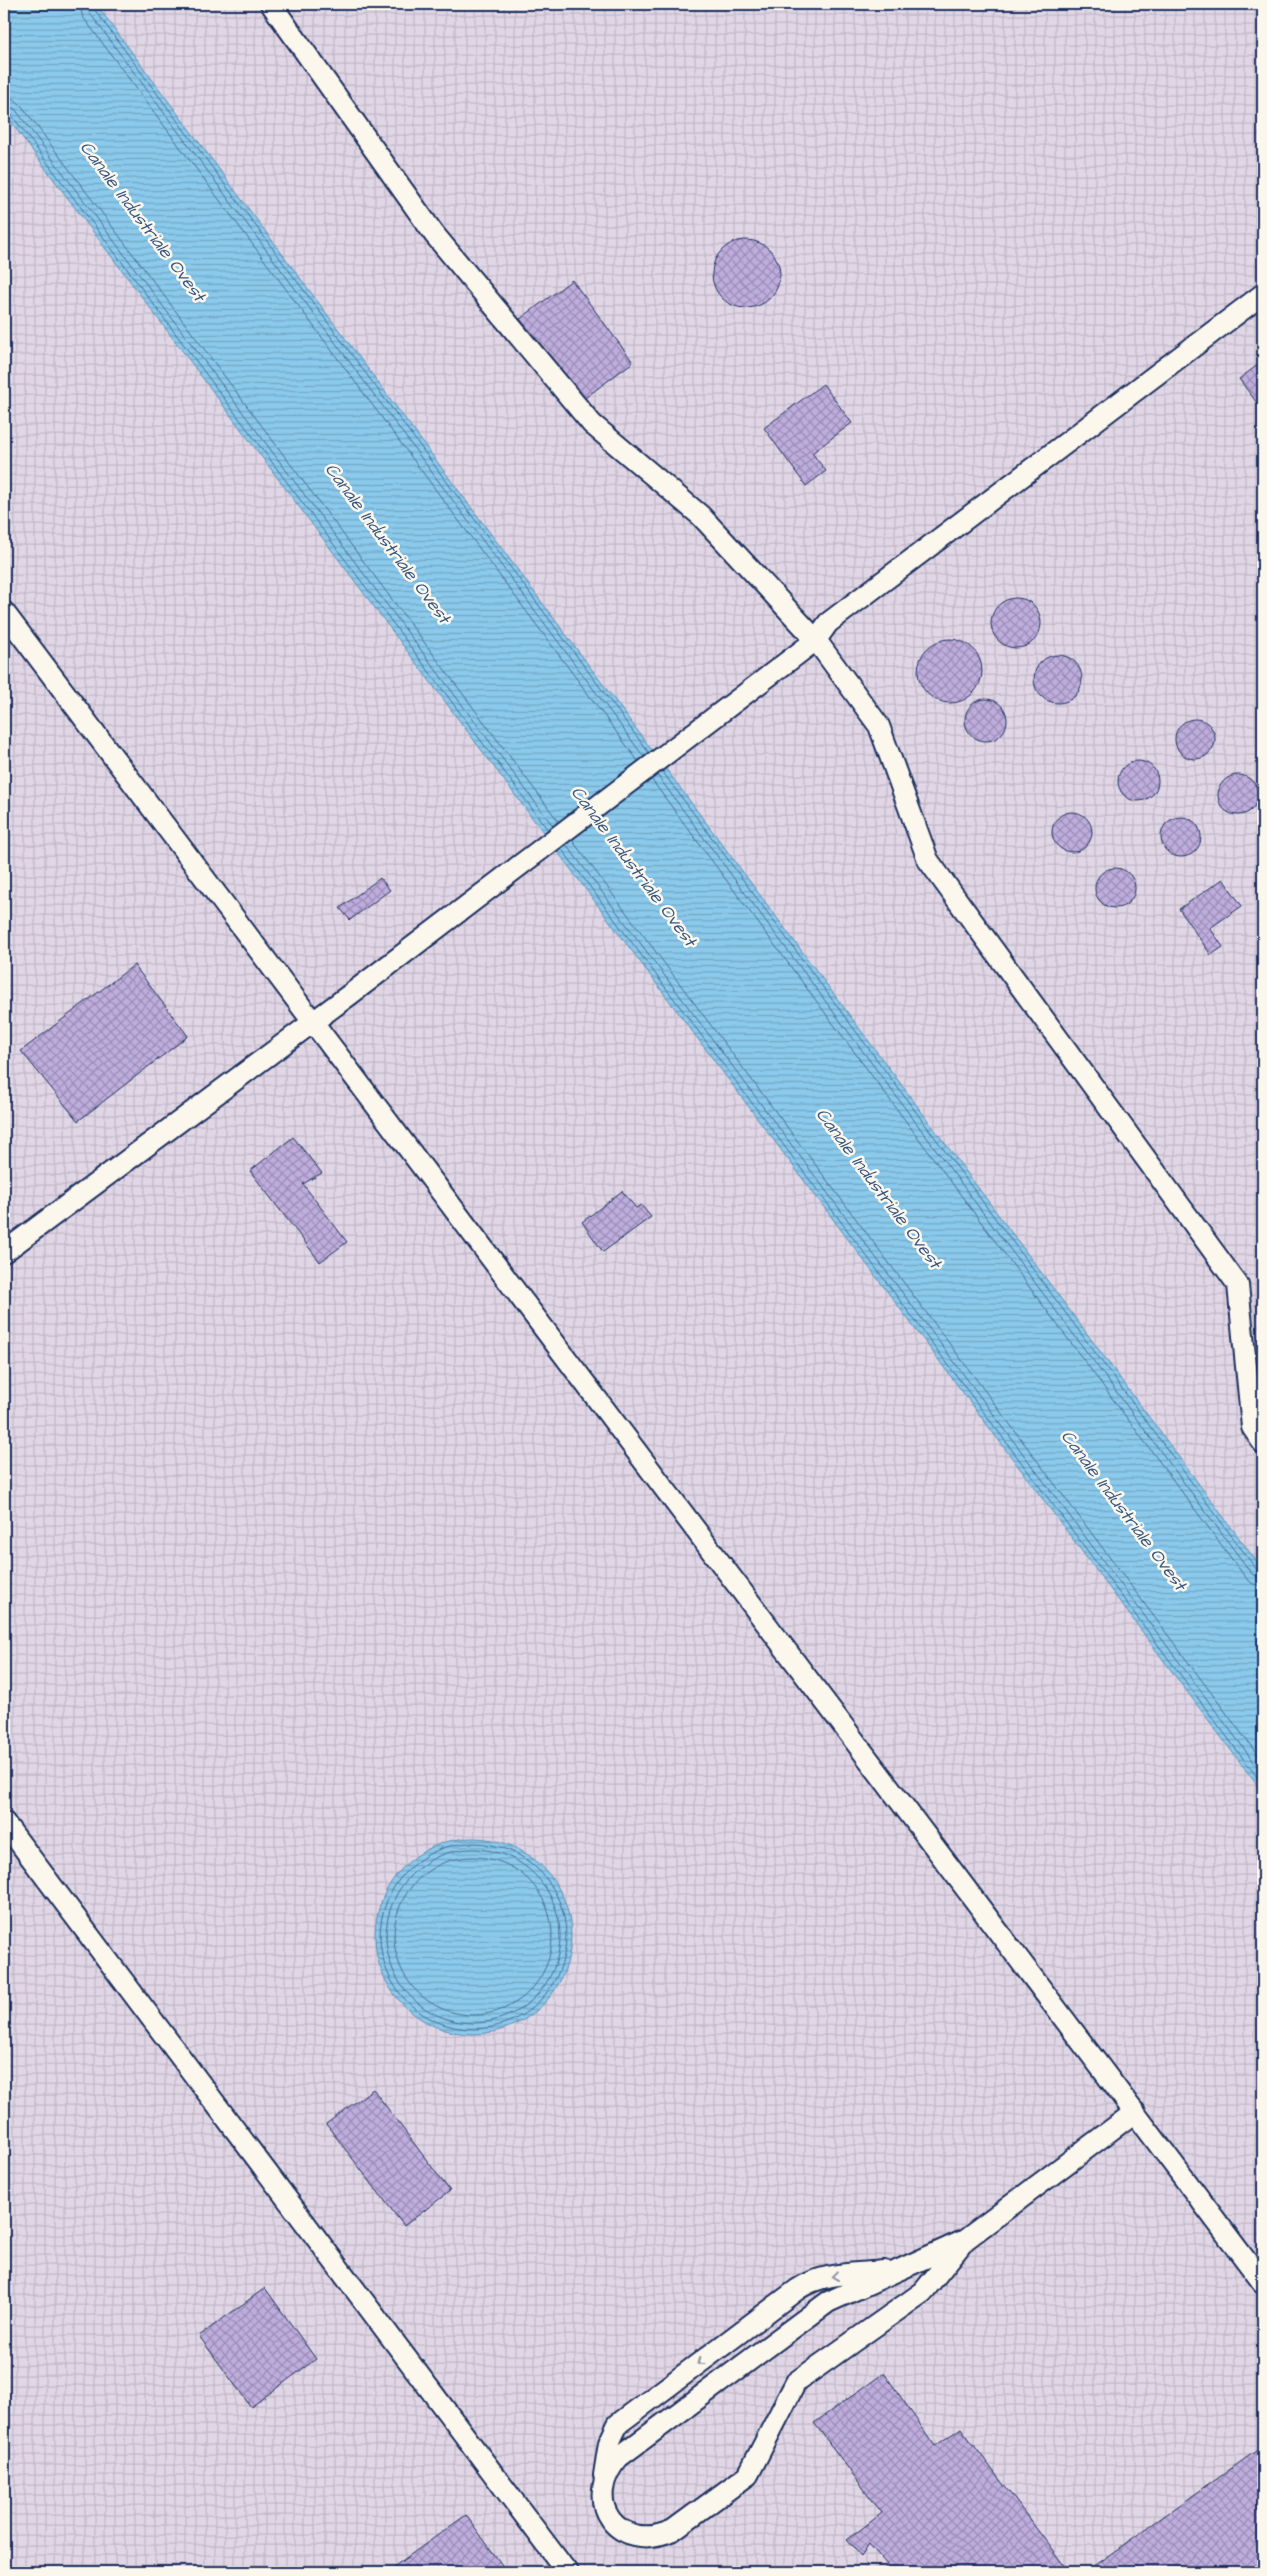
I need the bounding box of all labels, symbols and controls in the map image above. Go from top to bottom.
water label: Canale Industriale Ovest [74,136,212,308]
water label: Canale Industriale Ovest [319,458,457,630]
water label: Canale Industriale Ovest [565,781,703,953]
water label: Canale Industriale Ovest [810,1103,948,1275]
water label: Canale Industriale Ovest [1055,1425,1193,1597]
one-way arrow [831,2270,839,2281]
one-way arrow [696,2356,706,2365]

